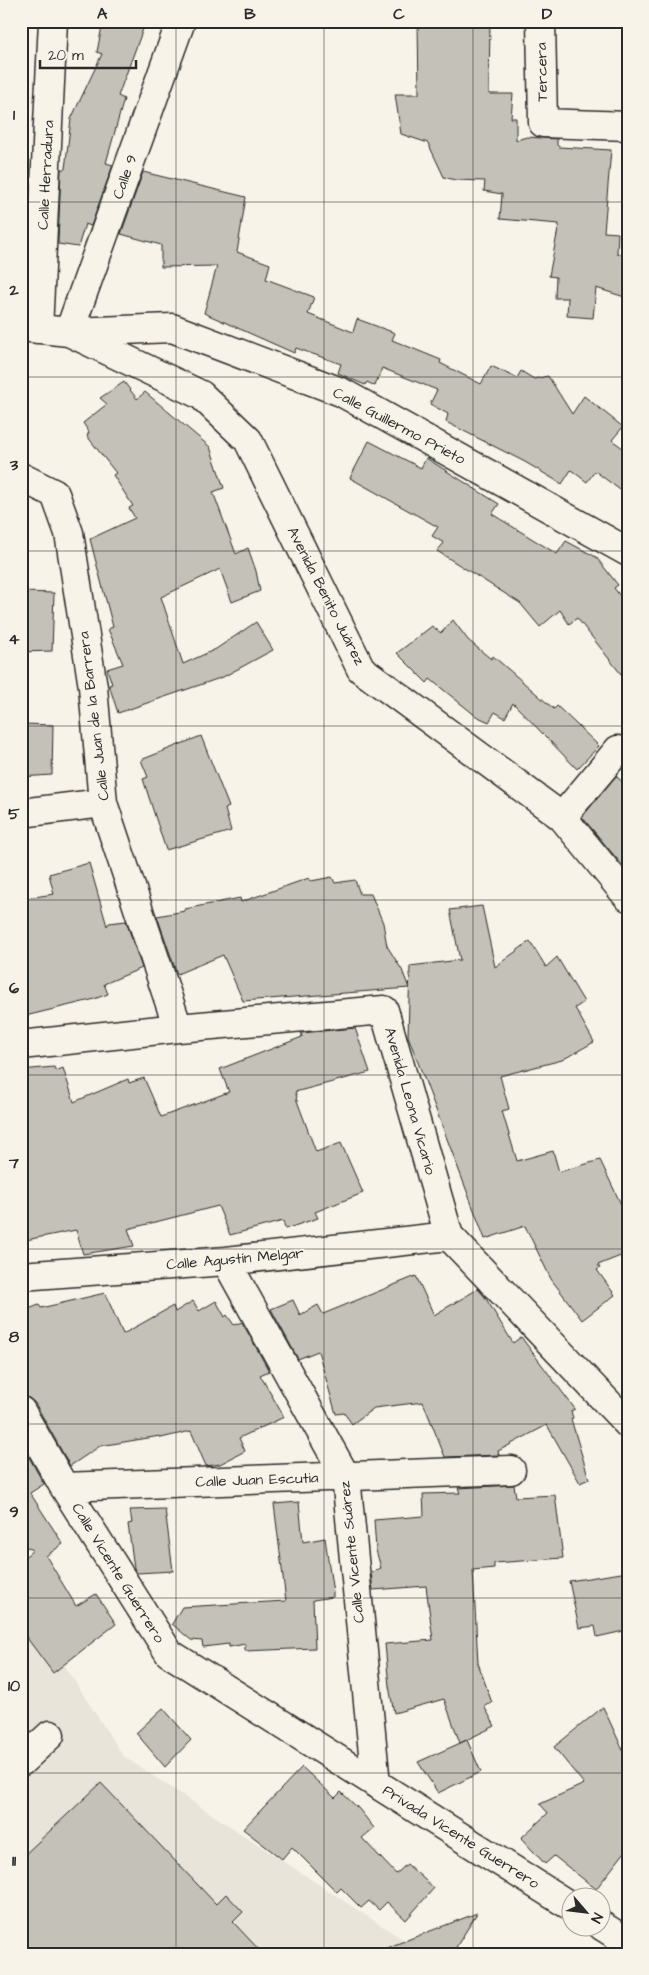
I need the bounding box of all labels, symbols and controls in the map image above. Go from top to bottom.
text: A [97,3,108,25]
text: B [244,3,256,25]
text: C [393,3,405,25]
text: D [542,3,553,25]
scale bar [40,38,136,70]
street label: Tercera [531,42,553,102]
text: 20 m [48,45,84,66]
text: 1 [13,104,16,126]
street label: Calle Herradura [33,119,59,230]
street label: Calle 9 [107,152,143,202]
text: 2 [8,279,19,301]
street label: Calle Guillermo Prieto [329,382,469,470]
text: 3 [9,454,19,476]
street label: Avenida Benito Juárez [282,523,370,669]
text: 4 [9,628,20,650]
street label: Calle Juan de la Barrera [73,630,115,802]
text: 5 [8,803,20,825]
text: 6 [9,977,19,999]
street label: Avenida Leona Vicario [379,1025,441,1178]
text: 7 [8,1152,19,1174]
street label: Calle Agustín Melgar [165,1243,305,1276]
text: 8 [9,1326,20,1348]
street label: Calle Juan Escutia [195,1467,319,1493]
street label: Calle Vicente Suárez [334,1479,370,1624]
street label: Calle Vicente Guerrero [66,1499,170,1648]
text: 9 [9,1501,19,1523]
text: 10 [8,1675,20,1697]
street label: Privada Vicente Guerrero [379,1780,544,1894]
text: 11 [12,1850,17,1872]
north arrow [562,1888,612,1938]
text: N [586,1909,607,1926]

